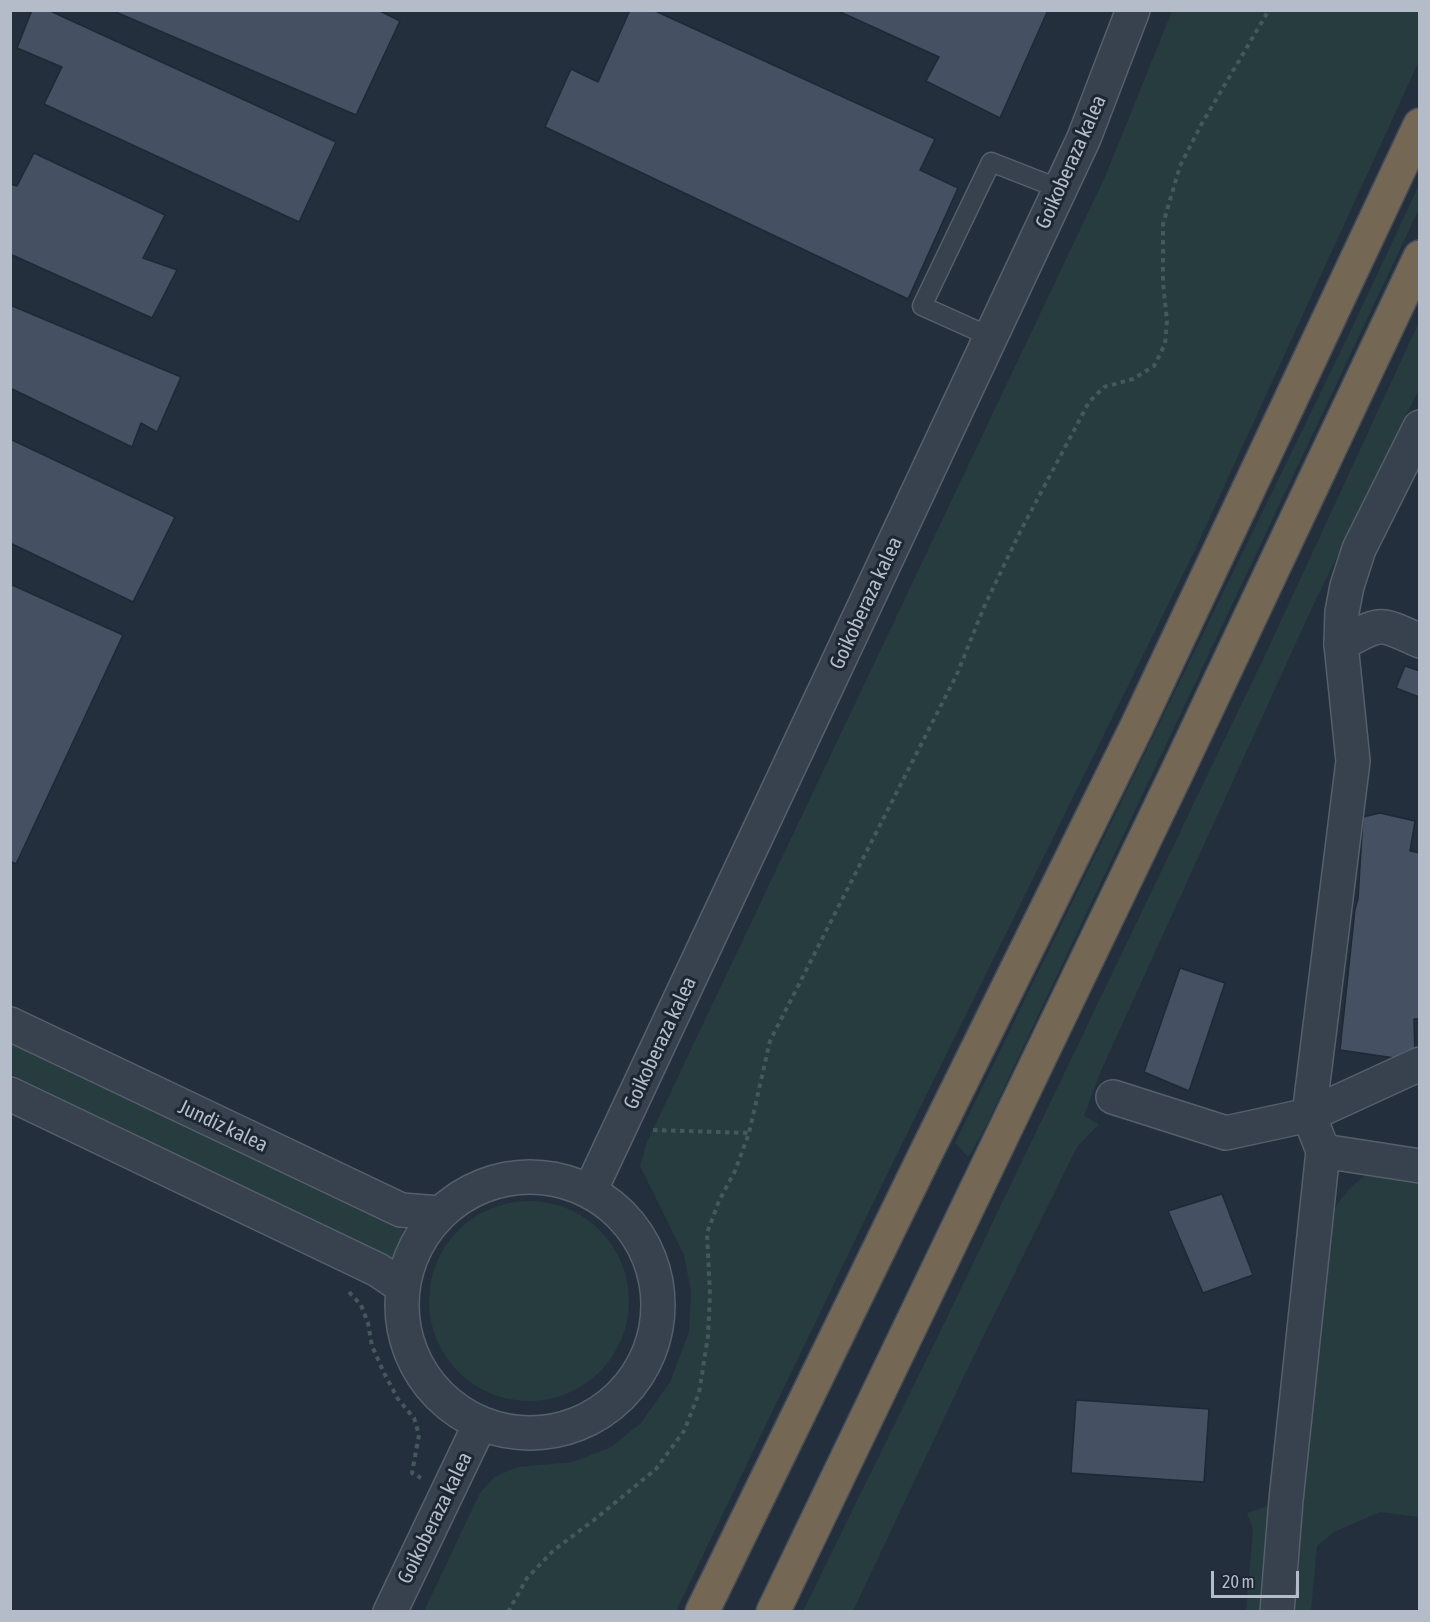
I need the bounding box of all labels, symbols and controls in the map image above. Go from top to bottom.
street label: Goikoberaza kalea [1030,91,1112,233]
street label: Goikoberaza kalea [824,533,908,673]
street label: Goikoberaza kalea [618,973,702,1113]
street label: Jundiz kalea [174,1094,272,1158]
street label: Goikoberaza kalea [392,1448,478,1588]
scale bar [1214,1559,1302,1597]
text: 20 m [1222,1571,1254,1592]

